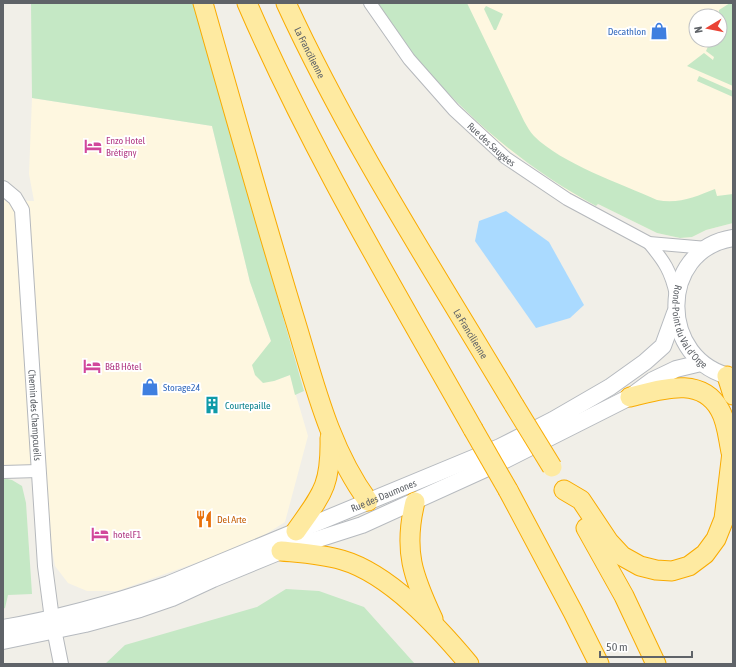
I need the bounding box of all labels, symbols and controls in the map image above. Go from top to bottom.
north arrow [688,8,728,48]
shop icon: Decathlon [649,21,669,41]
street label: La Francilienne [293,25,328,80]
text: N [692,25,705,34]
place label: Decathlon [608,26,646,37]
street label: Rue des Saugées [465,120,518,168]
place label: Enzo Hotel Brétigny [106,135,146,158]
hotel icon: Enzo Hotel Brétigny [83,136,103,156]
street label: Rond-Point du Val d'Orge [671,284,710,371]
street label: La Francilienne [452,307,490,361]
hotel icon: B&B Hôtel [82,356,102,376]
place label: B&B Hôtel [105,361,142,372]
street label: Chemin des Champcueils [27,369,44,461]
shop icon: Storage24 [140,377,160,397]
place label: Storage24 [163,382,200,393]
building icon: Courtepaille [202,395,222,415]
place label: Courtepaille [225,400,271,411]
street label: Rue des Daumones [349,477,418,514]
restaurant icon: Del Arte [194,509,214,529]
place label: Del Arte [217,514,247,525]
hotel icon: hotelF1 [90,524,110,544]
place label: hotelF1 [113,529,142,540]
scale bar [600,633,692,659]
text: 50 m [606,640,628,654]

